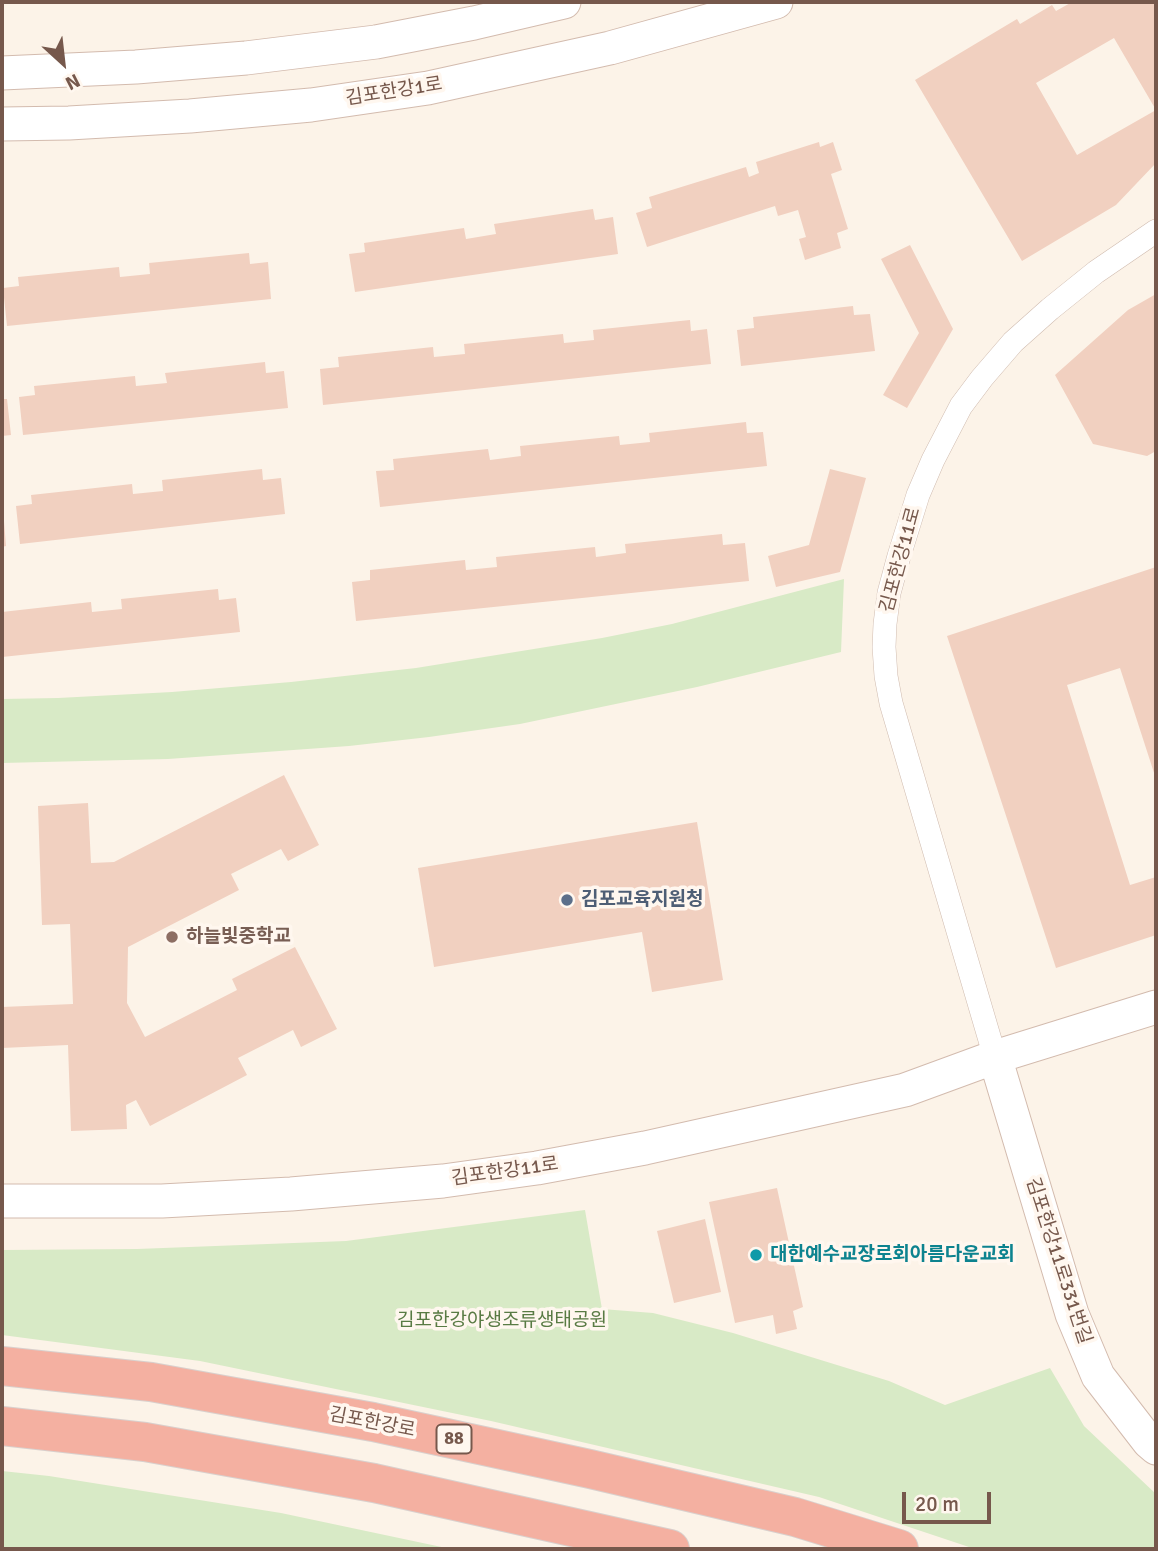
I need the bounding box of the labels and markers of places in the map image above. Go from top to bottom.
place label: 김포교육지원청 [581,889,703,911]
marker: 김포교육지원청 [559,892,575,908]
place label: 하늘빛중학교 [186,926,291,948]
marker: 하늘빛중학교 [164,929,180,945]
place label: 대한예수교장로회아름다운교회 [770,1244,1015,1266]
marker: 대한예수교장로회아름다운교회 [748,1247,764,1263]

